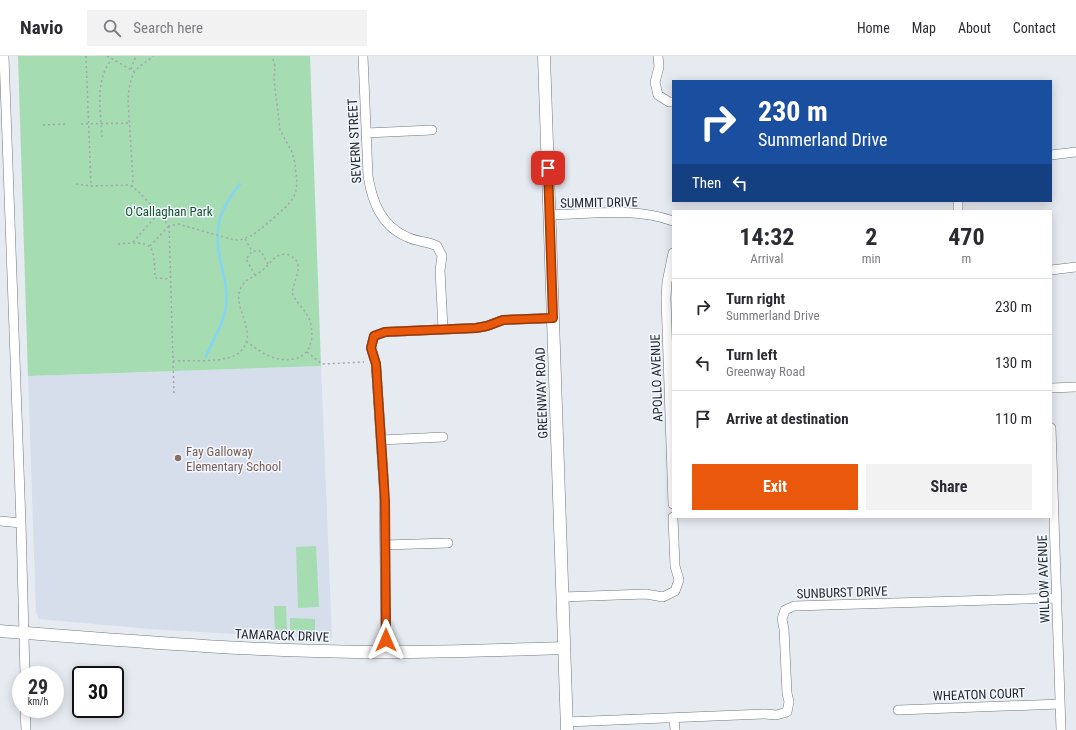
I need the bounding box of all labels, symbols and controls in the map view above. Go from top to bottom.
search box [87,10,367,46]
text: Navio [20,16,63,39]
icon: search [101,17,123,39]
text: Search here [133,19,203,37]
text: Home [857,20,890,36]
text: Map [912,20,936,36]
text: About [958,20,991,36]
text: Contact [1013,20,1056,36]
text: 230 m [758,95,828,128]
icon: right [692,96,744,148]
street label: SEVERN STREET [345,98,364,184]
text: Summerland Drive [758,129,888,150]
pin [531,151,565,185]
icon: arrive [537,157,559,179]
icon: left [729,172,751,194]
text: Then [692,174,721,192]
street label: SUMMIT DRIVE [560,194,638,211]
park label: O'Callaghan Park [125,204,213,219]
text: 14:32 [739,223,794,251]
text: 2 [865,223,877,251]
text: 470 [948,223,985,251]
text: Arrival [750,251,783,266]
text: min [862,251,881,266]
text: m [962,251,971,266]
text: Turn right [726,290,785,308]
icon: right [692,296,714,318]
text: 230 m [995,298,1032,316]
text: Summerland Drive [726,308,820,323]
street label: APOLLO AVENUE [647,334,666,422]
text: Turn left [726,346,777,364]
street label: GREENWAY ROAD [532,347,551,439]
icon: left [692,352,714,374]
text: 130 m [995,354,1032,372]
text: Greenway Road [726,364,805,379]
icon: arrive [692,408,714,430]
text: Arrive at destination [726,410,849,428]
text: 110 m [995,410,1032,428]
place label: Fay Galloway Elementary School [186,444,281,474]
marker: Fay Galloway Elementary School [173,453,183,463]
button: Exit [692,464,858,510]
button: Share [866,464,1032,510]
street label: WILLOW AVENUE [1034,535,1053,623]
street label: SUNBURST DRIVE [796,583,888,602]
position arrow [365,619,407,661]
street label: TAMARACK DRIVE [235,626,329,645]
speed limit sign: 30 [72,666,124,718]
text: 29 [28,675,48,699]
street label: WHEATON COURT [933,685,1026,704]
text: km/h [28,696,48,707]

